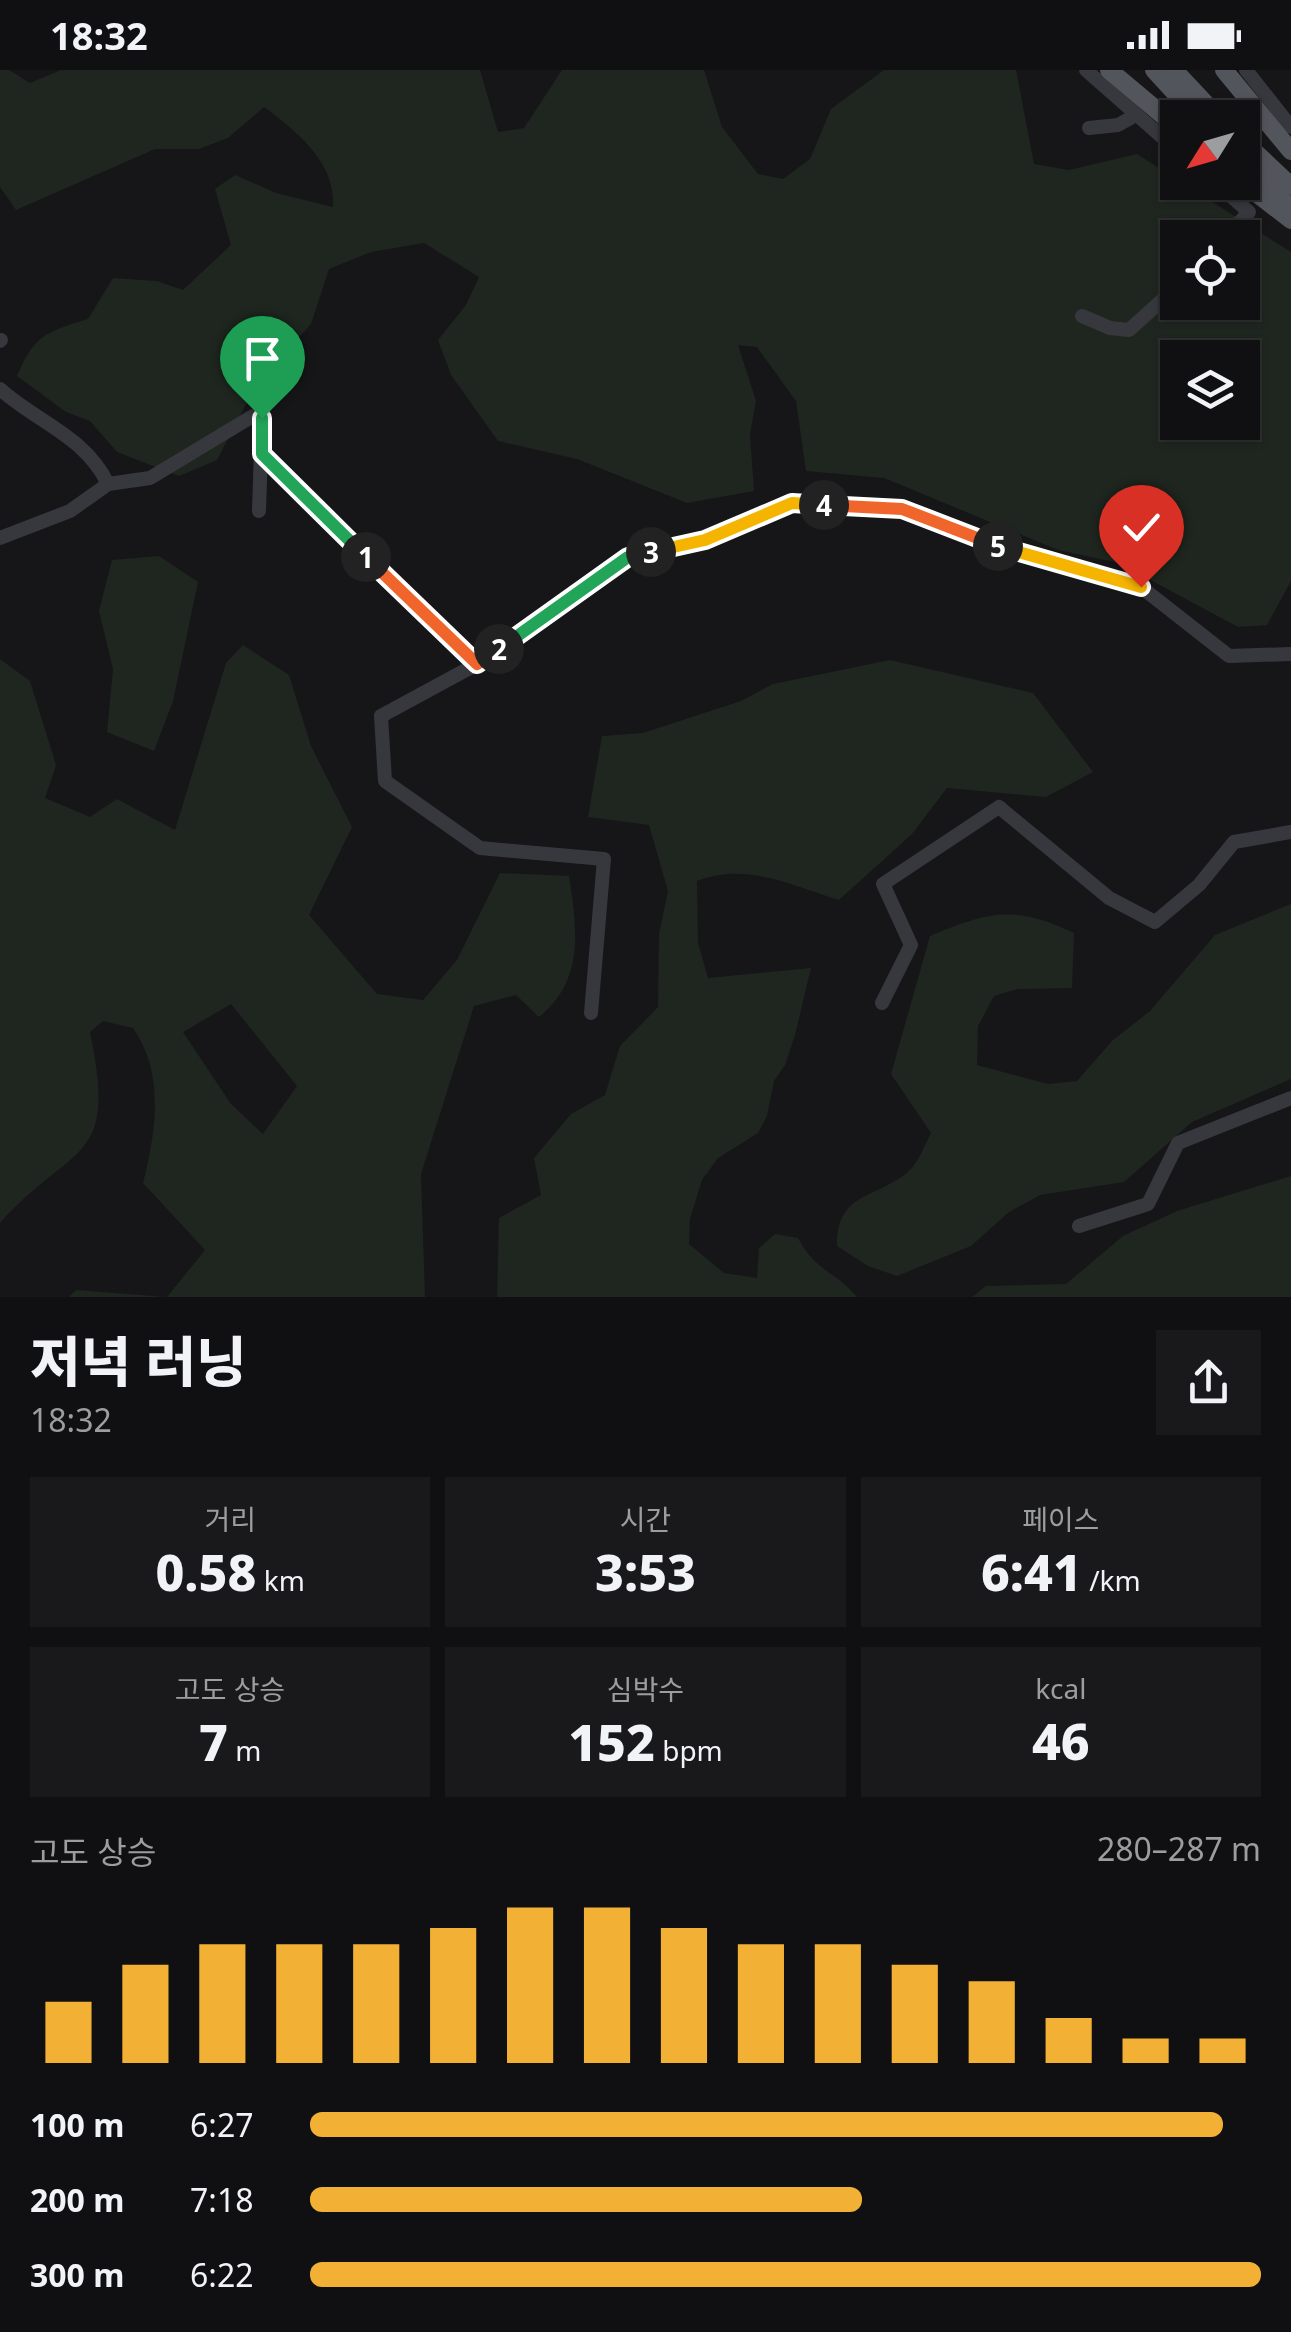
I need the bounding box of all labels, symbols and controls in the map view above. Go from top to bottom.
text: 18:32 [50,9,148,61]
north arrow [1160,100,1260,200]
map controls [1160,100,1260,440]
button: locate [1160,220,1260,320]
pin [220,316,305,419]
icon: arrive [235,331,290,386]
button: layers [1160,340,1260,440]
pin: 4 [799,480,849,530]
pin [1099,485,1184,588]
text: 4 [816,486,832,524]
icon: check [1114,500,1169,555]
pin: 5 [973,521,1023,571]
pin: 3 [626,527,676,577]
text: 5 [990,527,1006,565]
pin: 1 [341,532,391,582]
text: 3 [643,533,659,571]
text: 1 [358,538,374,576]
pin: 2 [474,624,524,674]
text: 2 [491,630,507,668]
text: 저녁 러닝 [30,1323,247,1398]
button: share [1156,1330,1261,1435]
text: 18:32 [30,1398,112,1441]
text: 거리 [204,1500,256,1538]
text: 시간 [620,1500,671,1538]
text: 페이스 [1022,1500,1099,1538]
text: 0.58 [155,1538,256,1606]
text: 3:53 [595,1538,696,1606]
text: 6:41 [981,1538,1082,1606]
text: km [256,1561,305,1599]
text: /km [1082,1561,1141,1599]
text: kcal [1035,1669,1086,1707]
text: 고도 상승 [175,1670,285,1708]
text: 심박수 [607,1670,684,1708]
text: 46 [1032,1707,1090,1775]
text: 7 [199,1708,228,1776]
text: 152 [568,1708,655,1776]
text: m [228,1731,261,1769]
text: bpm [655,1731,723,1769]
text: 280–287 m [1097,1827,1261,1870]
text: 고도 상승 [30,1830,156,1873]
text: 100 m [30,2103,124,2146]
text: 6:27 [190,2103,254,2146]
text: 200 m [30,2178,124,2221]
text: 7:18 [190,2178,254,2221]
text: 300 m [30,2253,124,2296]
text: 6:22 [190,2253,254,2296]

